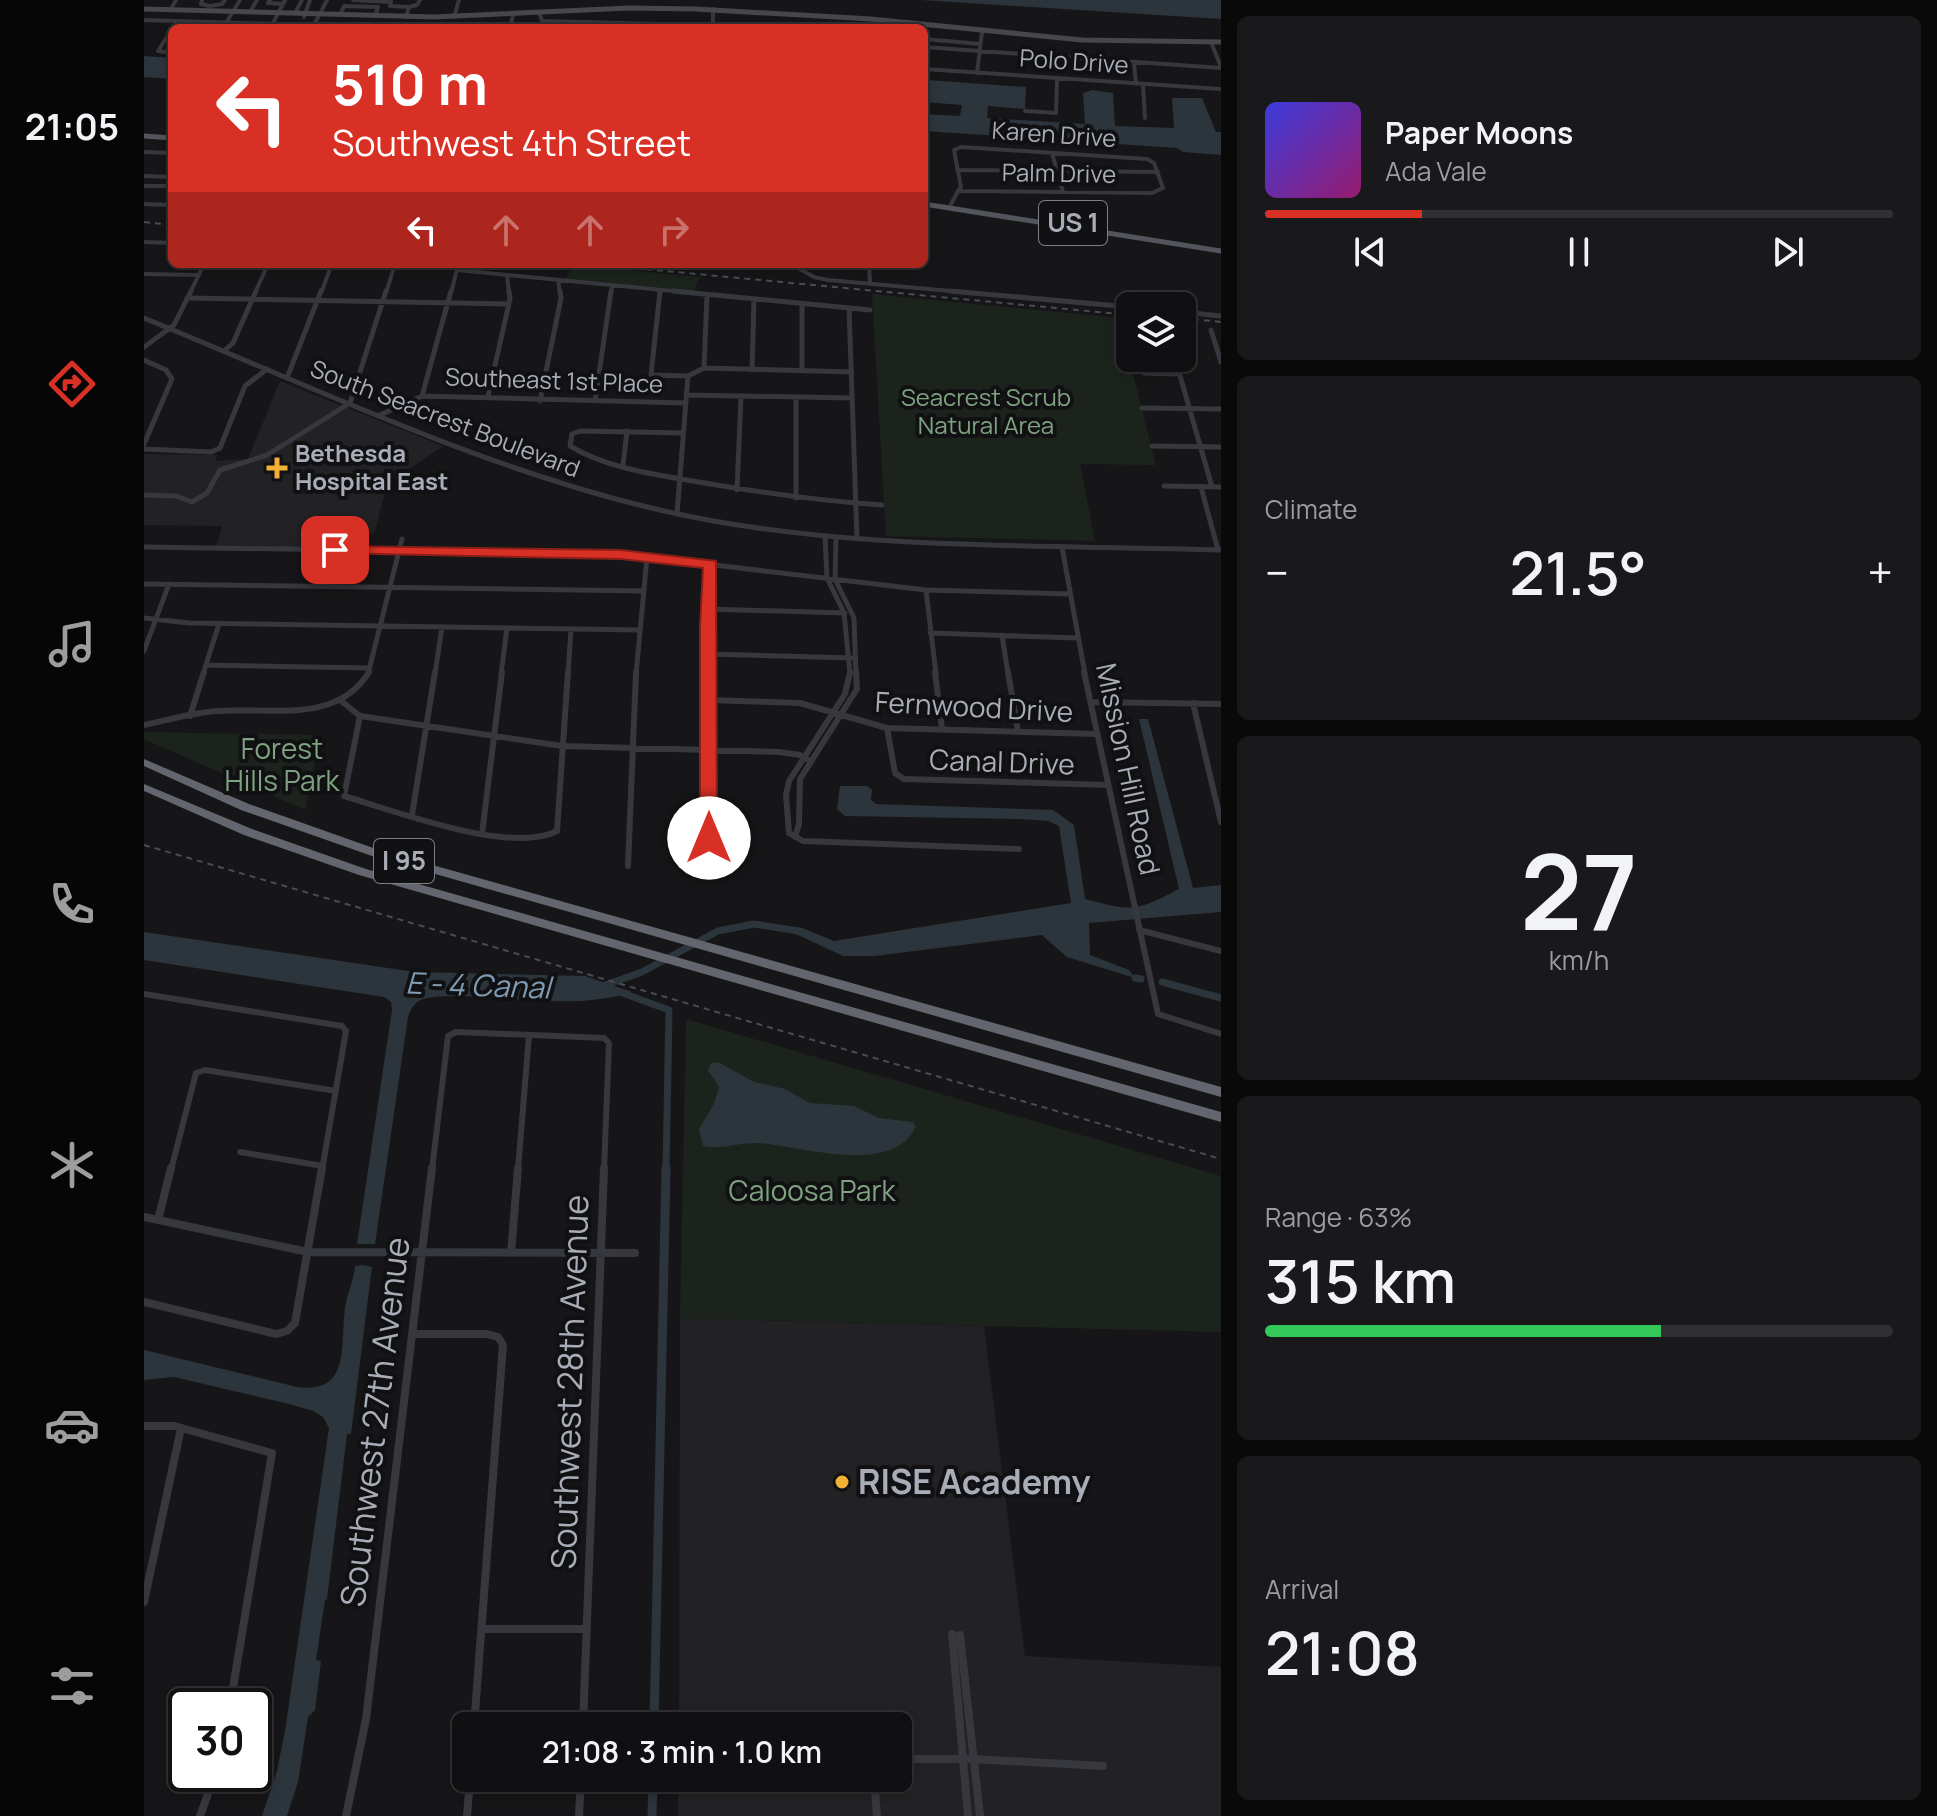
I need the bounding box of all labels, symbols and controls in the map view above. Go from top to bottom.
street label: Polo Drive [1018,40,1130,81]
text: 510 m [332,45,488,122]
icon: left [200,56,304,160]
text: 21:05 [25,102,119,151]
text: Paper Moons [1385,112,1573,153]
street label: Karen Drive [991,113,1118,154]
text: Southwest 4th Street [332,118,691,167]
text: Ada Vale [1385,153,1487,189]
street label: Palm Drive [1002,155,1116,190]
road number: US 1 [1039,201,1107,245]
icon: left [400,208,444,252]
icon: ahead [484,208,528,252]
icon: ahead [568,208,612,252]
icon: right [652,208,696,252]
icon: previous [1348,230,1392,274]
icon: pause [1557,230,1601,274]
icon: next [1766,230,1810,274]
map controls [1116,292,1196,372]
button: layers [1116,292,1196,372]
street label: South Seacrest Boulevard [306,351,585,484]
icon: directions [44,356,100,412]
street label: Southeast 1st Place [445,359,664,400]
park label: Seacrest Scrub Natural Area [901,380,1071,441]
place label: Bethesda Hospital East [295,436,448,497]
marker: Bethesda Hospital East [266,457,288,479]
text: Climate [1265,491,1357,527]
pin [301,516,369,584]
icon: arrive [313,528,357,572]
text: 21.5° [1510,531,1647,613]
text: − [1265,542,1289,602]
text: + [1868,542,1893,602]
icon: music [44,616,100,672]
street label: Mission Hill Road [1088,659,1170,878]
street label: Fernwood Drive [874,682,1074,730]
park label: Forest Hills Park [225,729,341,799]
street label: Canal Drive [929,739,1075,783]
position arrow [667,796,751,880]
text: 27 [1520,819,1638,961]
road number: I 95 [374,839,434,883]
icon: phone [44,876,100,932]
text: km/h [1549,942,1609,978]
water label: E - 4 Canal [405,961,555,1008]
icon: climate [44,1137,100,1193]
park label: Caloosa Park [729,1171,896,1209]
street label: Southwest 28th Avenue [539,1194,599,1570]
text: Range · 63% [1265,1199,1412,1235]
street label: Southwest 27th Avenue [329,1234,420,1609]
text: 315 km [1265,1239,1456,1321]
icon: car [44,1397,100,1453]
place label: RISE Academy [858,1458,1091,1504]
marker: RISE Academy [833,1473,851,1491]
text: Arrival [1265,1571,1339,1607]
text: 21:08 [1265,1611,1420,1693]
icon: filters [44,1658,100,1714]
speed limit sign: 30 [168,1688,272,1792]
text: 21:08 · 3 min · 1.0 km [542,1731,822,1772]

